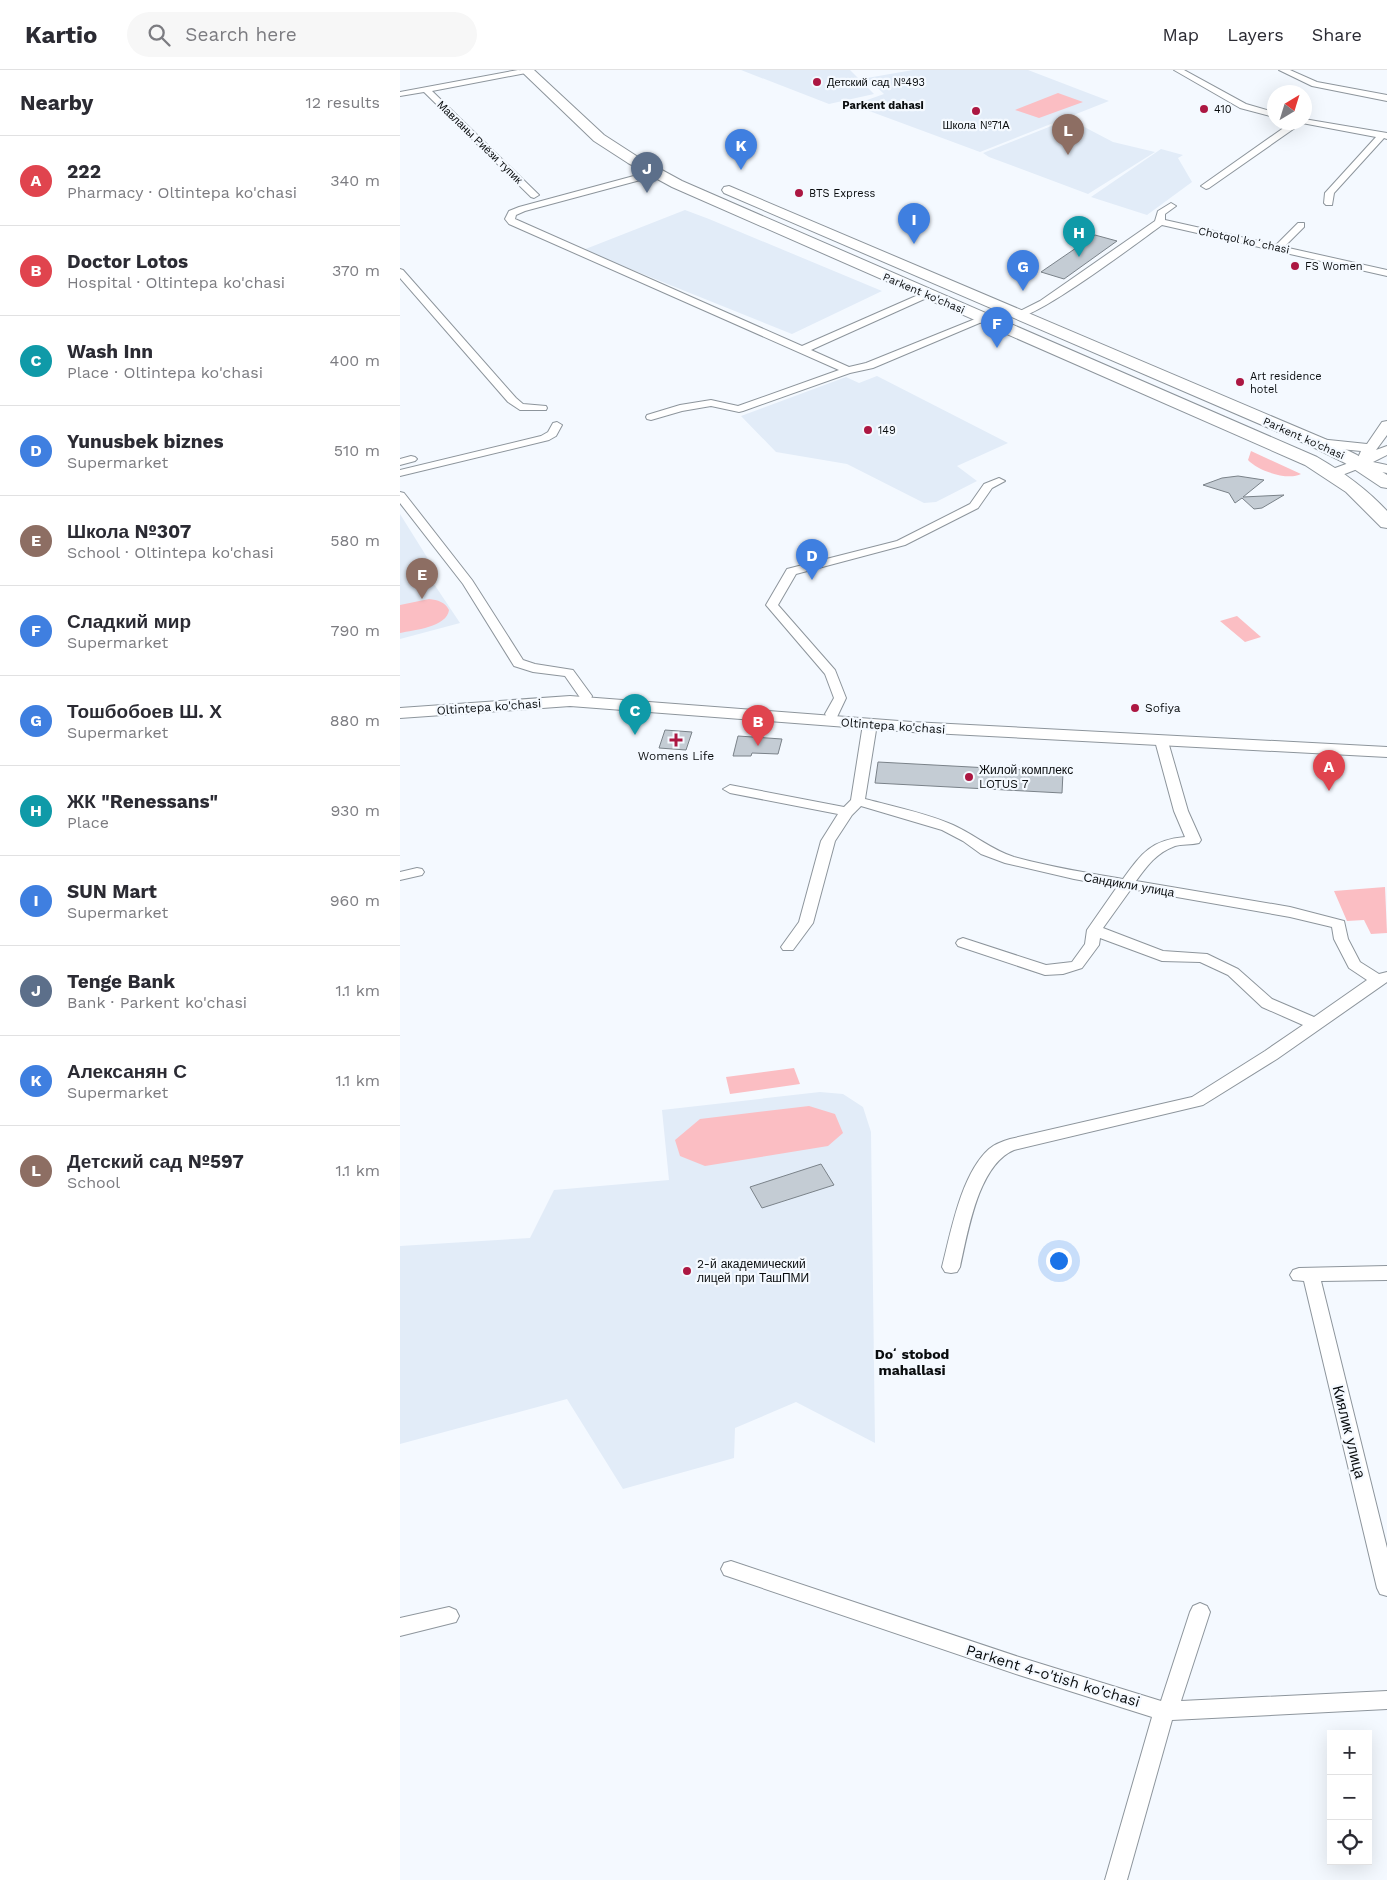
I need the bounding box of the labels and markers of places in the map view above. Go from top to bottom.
marker: Детский сад №493 [811,76,823,88]
place label: Детский сад №493 [827,76,925,89]
marker: 410 [1198,103,1210,115]
place label: 410 [1214,103,1232,116]
marker: Школа №71А [970,105,982,117]
pin: L [1052,114,1084,155]
place label: Школа №71А [942,119,1010,132]
pin: K [725,129,757,170]
pin: J [631,152,663,193]
marker: BTS Express [793,187,805,199]
place label: BTS Express [809,187,875,200]
pin: I [898,203,930,244]
pin: H [1063,216,1095,257]
pin: G [1007,250,1039,291]
marker: FS Women [1289,260,1301,272]
place label: FS Women [1305,260,1363,273]
pin: F [981,307,1013,348]
place label: Art residence hotel [1250,370,1322,396]
marker: Art residence hotel [1234,376,1246,388]
marker: 149 [862,424,874,436]
place label: 149 [878,424,896,437]
pin: D [796,539,828,580]
pin: E [406,558,438,599]
pin: C [619,694,651,735]
place label: Sofiya [1145,701,1181,715]
marker: Sofiya [1129,702,1141,714]
pin: B [742,705,774,746]
marker: Womens Life [669,733,683,747]
place label: Womens Life [638,749,714,763]
pin: A [1313,750,1345,791]
place label: Жилой комплекс LOTUS 7 [979,763,1073,791]
marker: Жилой комплекс LOTUS 7 [963,771,975,783]
place label: 2-й академический лицей при ТашПМИ [697,1257,809,1285]
marker: 2-й академический лицей при ТашПМИ [681,1265,693,1277]

